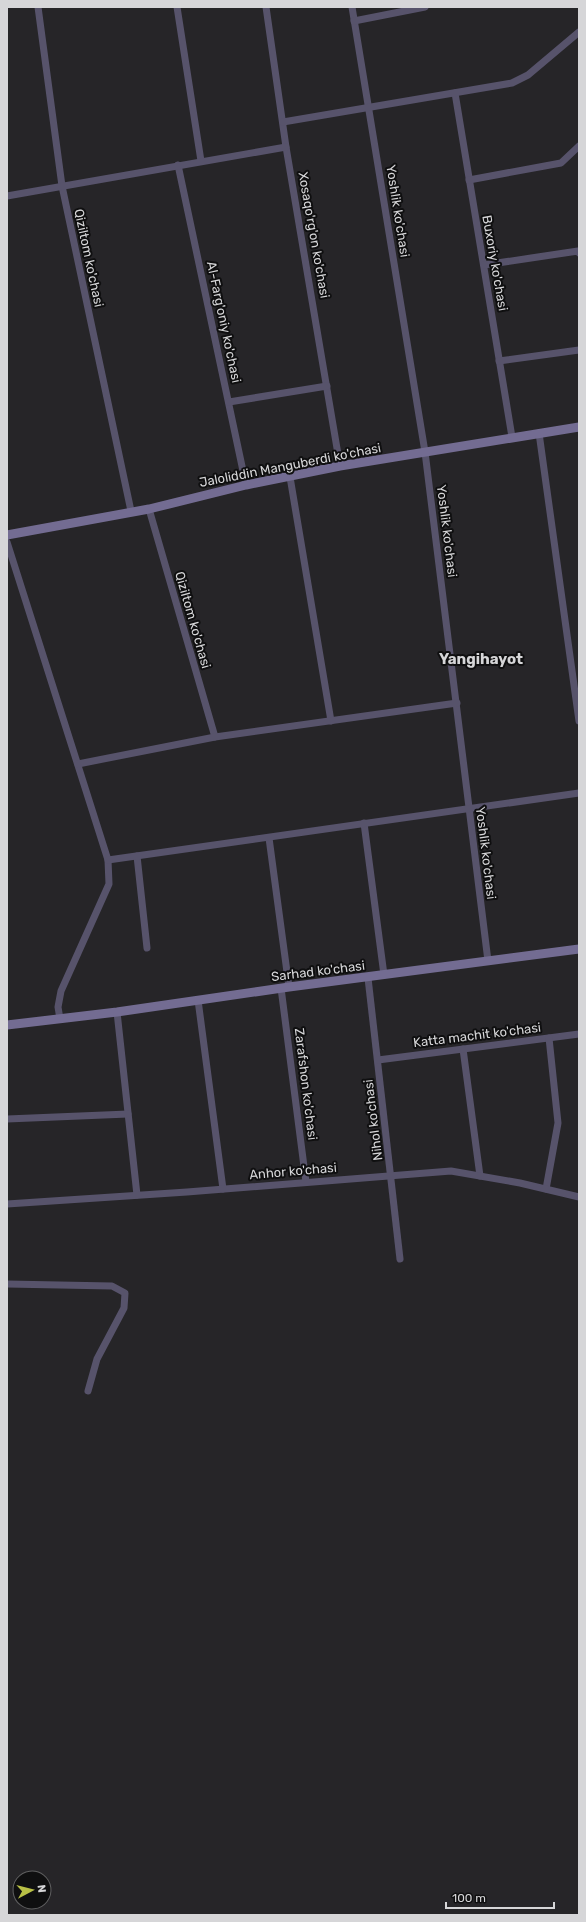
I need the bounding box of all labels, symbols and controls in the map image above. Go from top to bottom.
street label: Yoshlik ko'chasi [383,164,413,258]
street label: Xosaqo'rg'on ko'chasi [295,171,333,300]
street label: Qiziltom ko'chasi [71,207,107,309]
street label: Buxoriy ko'chasi [479,214,511,312]
street label: Al-Farg'oniy ko'chasi [203,260,244,384]
street label: Jaloliddin Manguberdi ko'chasi [198,440,382,491]
street label: Yoshlik ko'chasi [434,484,460,578]
street label: Qiziltom ko'chasi [172,570,214,670]
district label: Yangihayot [439,650,523,668]
street label: Yoshlik ko'chasi [473,806,499,900]
street label: Sarhad ko'chasi [270,958,366,984]
street label: Katta machit ko'chasi [412,1020,542,1050]
street label: Zarafshon ko'chasi [292,1027,320,1141]
street label: Nihol ko'chasi [361,1078,385,1162]
street label: Anhor ko'chasi [249,1160,337,1182]
north arrow [12,1870,52,1910]
text: N [34,1884,48,1894]
scale bar [446,1884,554,1910]
text: 100 m [452,1891,486,1905]

